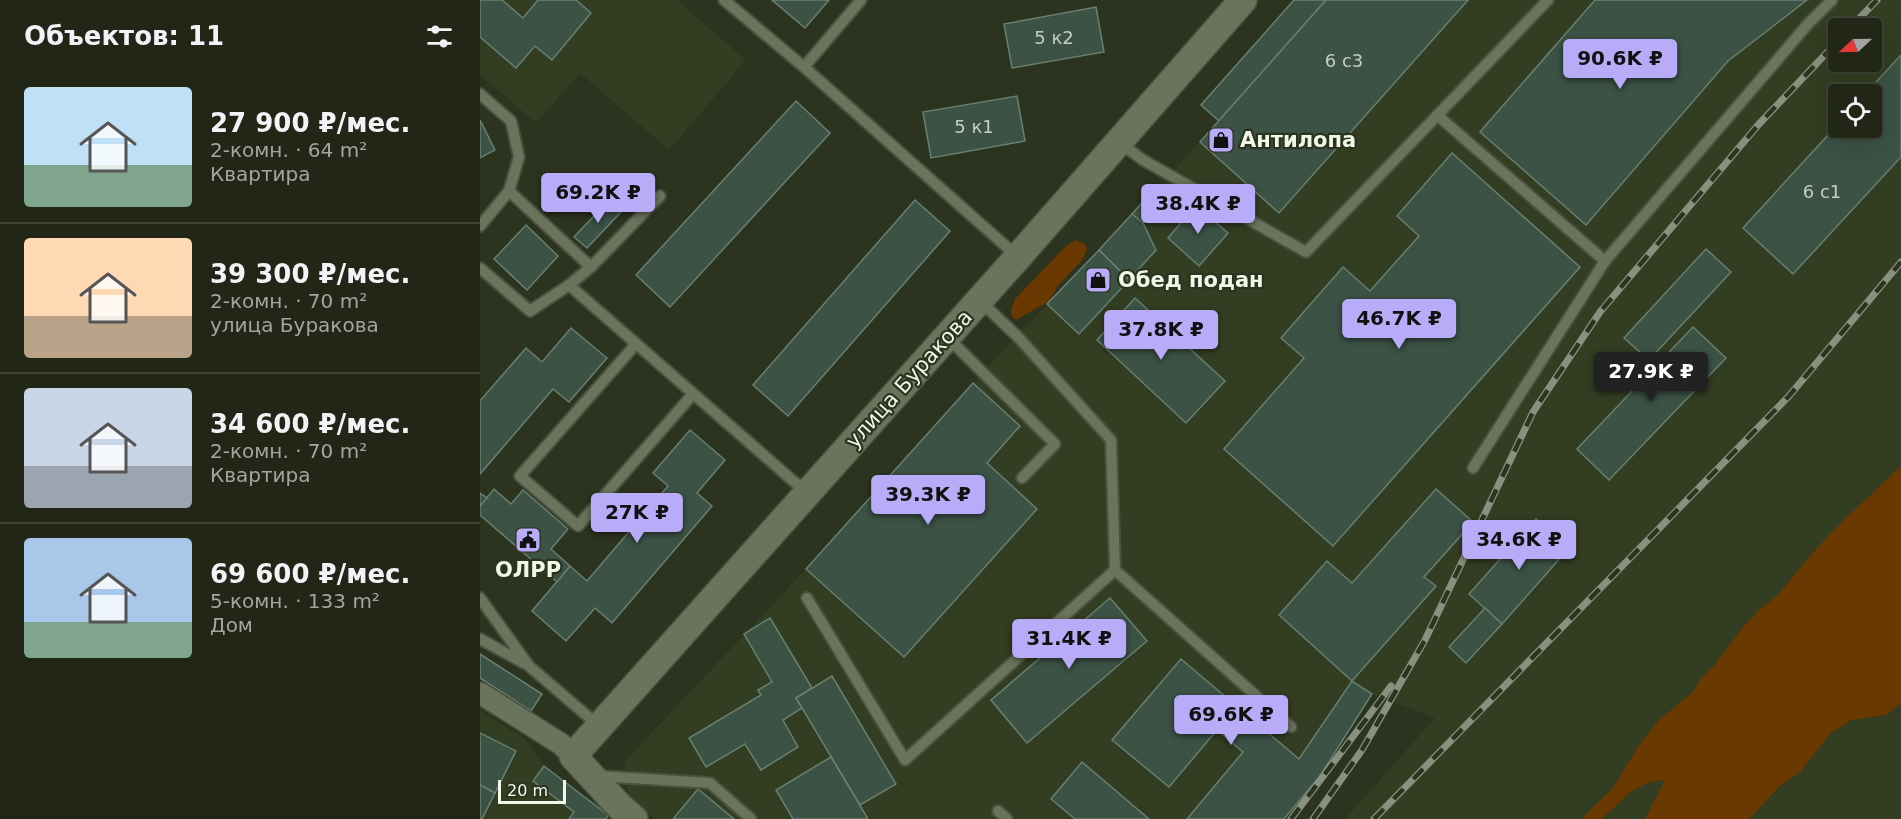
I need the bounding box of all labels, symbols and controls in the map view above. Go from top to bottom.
north arrow [1828,18,1882,72]
map controls [1828,18,1882,138]
icon: filters [423,20,456,53]
text: Объектов: 11 [24,21,224,51]
house number: 5 к2 [1034,27,1074,48]
pin: 90.6K ₽ [1565,39,1675,90]
text: 90.6K ₽ [1577,46,1663,70]
house number: 6 с3 [1325,50,1363,71]
button: locate [1828,84,1882,138]
text: 27 900 ₽/мес. [210,108,410,138]
icon: home [72,111,144,183]
house number: 5 к1 [954,116,994,137]
shop icon: Антилопа [1206,125,1236,155]
place label: Антилопа [1240,128,1356,152]
text: 2-комн. · 64 m² [210,138,367,162]
text: Квартира [210,162,311,186]
pin: 69.2K ₽ [543,173,653,224]
text: 69.2K ₽ [555,180,641,204]
house number: 6 с1 [1803,181,1841,202]
pin: 38.4K ₽ [1143,184,1253,235]
text: 38.4K ₽ [1155,191,1241,215]
text: 39 300 ₽/мес. [210,259,410,289]
icon: home [72,262,144,334]
shop icon: Обед подан [1083,265,1113,295]
place label: Обед подан [1118,268,1264,292]
text: 2-комн. · 70 m² [210,289,367,313]
pin: 46.7K ₽ [1344,299,1454,350]
street label: улица Буракова [841,305,977,453]
text: 46.7K ₽ [1356,306,1442,330]
pin: 37.8K ₽ [1106,310,1216,361]
text: улица Буракова [210,313,379,337]
text: 37.8K ₽ [1118,317,1204,341]
pin: 27.9K ₽ [1596,352,1706,403]
text: 27.9K ₽ [1608,359,1694,383]
text: 34 600 ₽/мес. [210,409,410,439]
icon: home [72,412,144,484]
text: 2-комн. · 70 m² [210,439,367,463]
text: Квартира [210,463,311,487]
pin: 39.3K ₽ [873,475,983,526]
text: 39.3K ₽ [885,482,971,506]
pin: 27K ₽ [595,493,679,544]
text: 27K ₽ [605,500,669,524]
pin: 34.6K ₽ [1464,520,1574,571]
public building icon: ОЛРР [513,525,543,555]
text: 34.6K ₽ [1476,527,1562,551]
place label: ОЛРР [495,558,561,582]
text: 69 600 ₽/мес. [210,559,410,589]
icon: home [72,562,144,634]
text: 5-комн. · 133 m² [210,589,380,613]
text: Дом [210,613,253,637]
pin: 31.4K ₽ [1014,619,1124,670]
text: 31.4K ₽ [1026,626,1112,650]
pin: 69.6K ₽ [1176,695,1286,746]
text: 69.6K ₽ [1188,702,1274,726]
scale bar [498,777,566,804]
text: 20 m [507,781,548,800]

